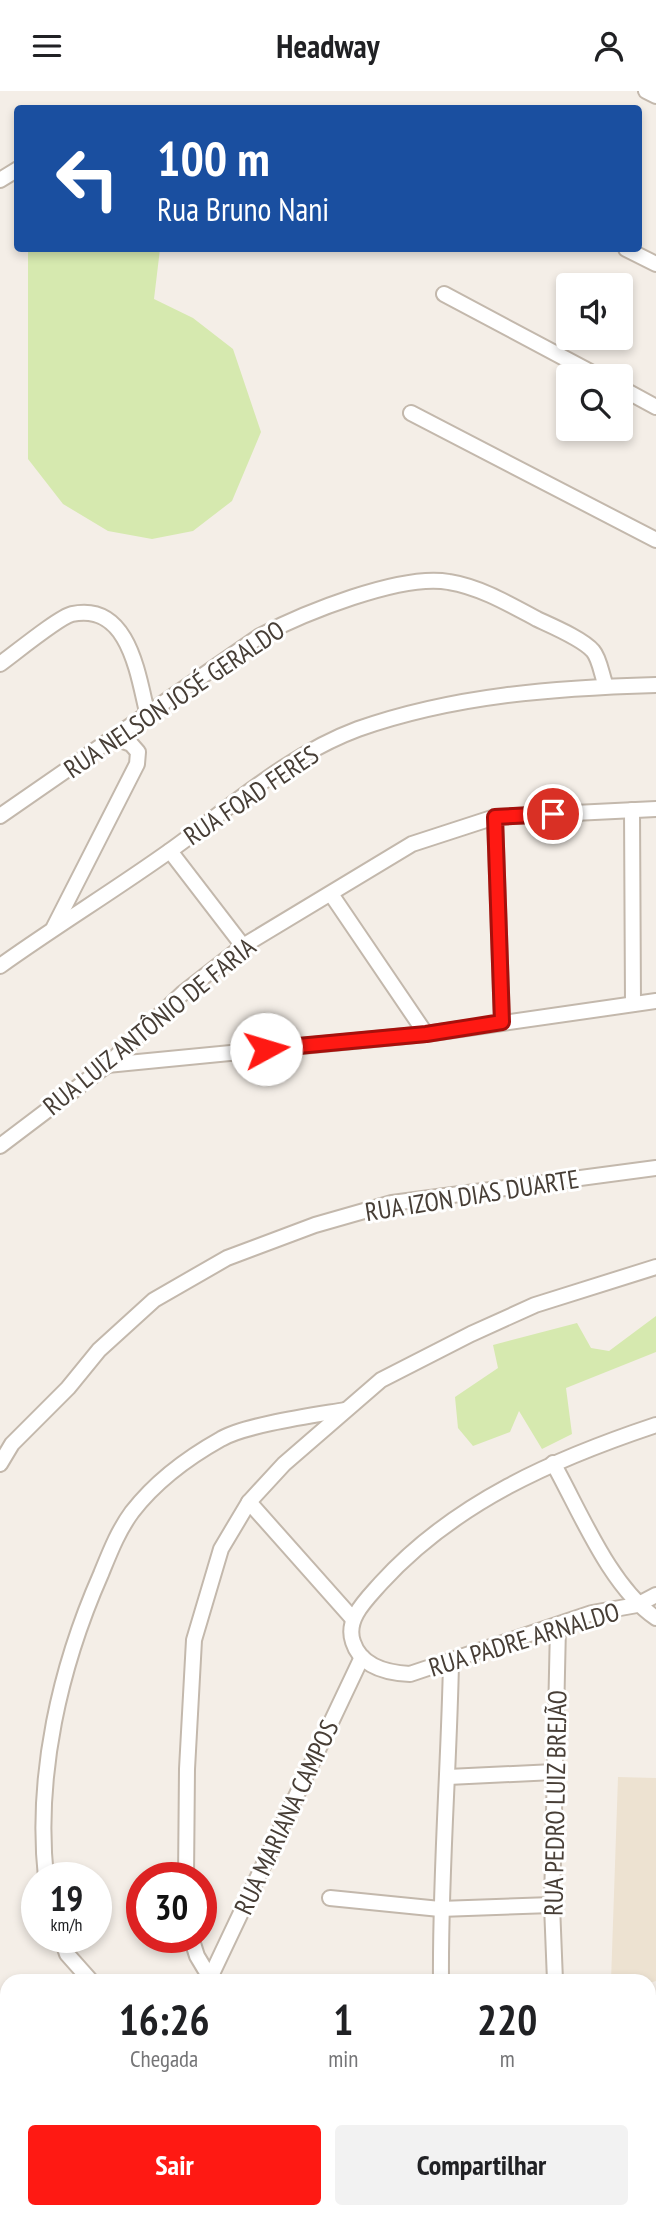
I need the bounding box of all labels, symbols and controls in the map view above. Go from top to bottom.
text: Headway [276,25,380,67]
icon: menu [28,27,66,65]
icon: person [590,27,628,65]
text: 100 m [157,126,270,190]
icon: left [42,133,133,224]
text: Rua Bruno Nani [157,188,329,230]
map controls [556,273,633,441]
button: sound [556,273,633,350]
button: search [556,364,633,441]
street label: RUA NELSON JOSÉ GERALDO [57,613,291,785]
street label: RUA FOAD FERES [177,738,325,852]
pin [523,784,583,844]
icon: arrive [534,795,572,833]
street label: RUA LUIZ ANTÔNIO DE FARIA [36,930,263,1122]
position arrow [229,1012,303,1086]
street label: RUA IZON DIAS DUARTE [363,1162,581,1228]
street label: RUA PADRE ARNALDO [425,1594,623,1684]
street label: RUA PEDRO LUIZ BREJÃO [537,1690,573,1916]
street label: RUA MARIANA CAMPOS [227,1715,345,1919]
speed limit sign: 30 [126,1862,217,1953]
text: 19 [50,1875,83,1921]
text: km/h [51,1913,82,1936]
text: 16:26 [119,1992,210,2047]
text: 1 [333,1992,353,2047]
text: 220 [477,1992,537,2047]
text: Chegada [130,2044,198,2073]
text: min [328,2044,358,2073]
text: m [500,2044,515,2073]
button: Sair [28,2125,321,2205]
button: Compartilhar [335,2125,628,2205]

